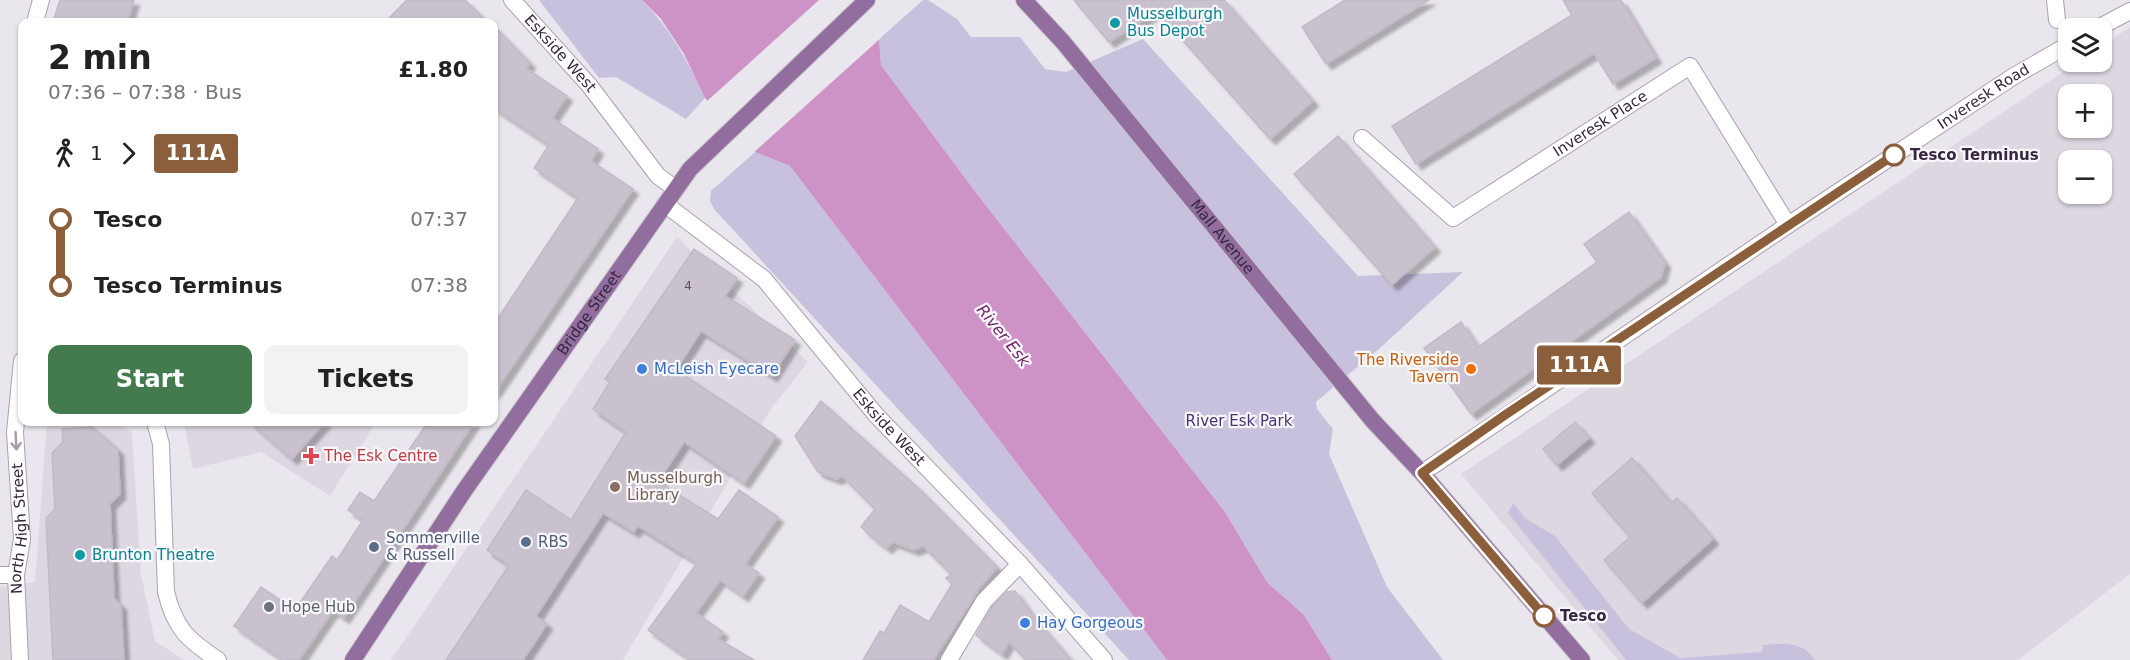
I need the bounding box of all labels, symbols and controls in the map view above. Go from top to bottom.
place label: Musselburgh Bus Depot [1127,5,1222,40]
street label: Eskside West [521,11,600,96]
marker: Musselburgh Bus Depot [1108,16,1122,30]
map controls [2058,18,2112,204]
button: layers [2058,18,2112,72]
text: 2 min [48,38,152,77]
text: £1.80 [398,57,468,82]
street label: Inveresk Road [1934,60,2033,133]
text: 07:36 – 07:38 · Bus [48,80,242,104]
button: + [2058,84,2112,138]
street label: Inveresk Place [1550,87,1651,160]
icon: walk [48,137,81,170]
icon: forward [112,137,145,170]
text: 1 [90,141,103,165]
text: 111A [166,141,226,165]
marker: Tesco Terminus [1883,144,1905,166]
place label: Tesco Terminus [1910,146,2039,164]
button: − [2058,150,2112,204]
street label: Mall Avenue [1187,196,1258,278]
text: Tesco [94,207,162,232]
text: 07:37 [410,207,468,231]
street label: Bridge Street [553,267,625,359]
text: Tesco Terminus [94,273,283,298]
text: 07:38 [410,273,468,297]
house number: 4 [684,279,692,293]
water label: River Esk [973,300,1035,371]
button: Start [48,345,252,414]
button: Tickets [264,345,468,414]
line badge: 111A [1537,346,1621,385]
place label: The Riverside Tavern [1356,351,1459,386]
text: 111A [1549,353,1609,377]
place label: McLeish Eyecare [654,360,779,378]
marker: McLeish Eyecare [635,362,649,376]
marker: The Riverside Tavern [1464,362,1478,376]
street label: Eskside West [849,385,929,469]
park label: River Esk Park [1186,412,1293,430]
one-way arrow [10,430,21,450]
marker: The Esk Centre [302,447,320,465]
place label: The Esk Centre [323,447,438,465]
street label: North High Street [7,462,31,594]
place label: Musselburgh Library [627,469,722,504]
marker: Musselburgh Library [608,480,622,494]
place label: Sommerville & Russell [386,529,480,564]
place label: RBS [538,533,568,551]
marker: RBS [519,535,533,549]
marker: Sommerville & Russell [367,540,381,554]
place label: Brunton Theatre [92,546,215,564]
marker: Brunton Theatre [73,548,87,562]
place label: Hope Hub [281,598,355,616]
marker: Hope Hub [262,600,276,614]
marker: Tesco [1533,605,1555,627]
place label: Tesco [1560,607,1607,625]
place label: Hay Gorgeous [1037,614,1143,632]
marker: Hay Gorgeous [1018,616,1032,630]

